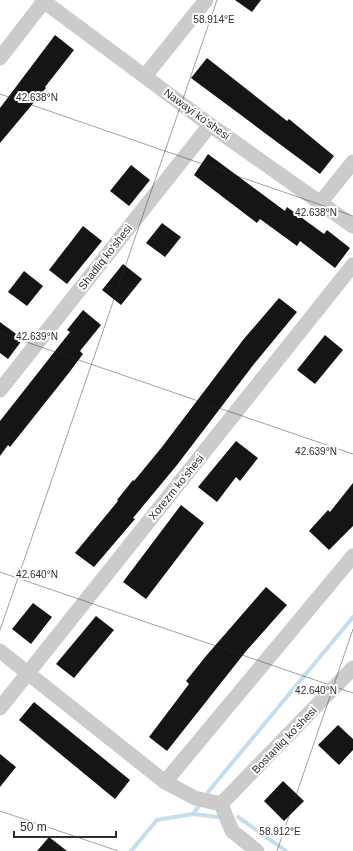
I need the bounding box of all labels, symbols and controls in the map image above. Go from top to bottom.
text: 58.914°E [193,14,235,25]
street label: Nawayi ko'shesi [162,86,232,142]
text: 42.638°N [16,92,58,103]
text: 42.638°N [295,207,337,218]
street label: Shadliq ko'shesi [76,222,134,292]
text: 42.639°N [16,331,58,342]
text: 42.639°N [295,446,337,457]
street label: Xorezm ko'shesi [146,452,206,522]
text: 42.640°N [16,569,58,580]
text: 42.640°N [295,685,337,696]
street label: Bostanliq ko'shesi [249,704,319,776]
scale bar [14,813,116,839]
text: 50 m [20,820,47,834]
text: 58.912°E [259,826,301,837]

